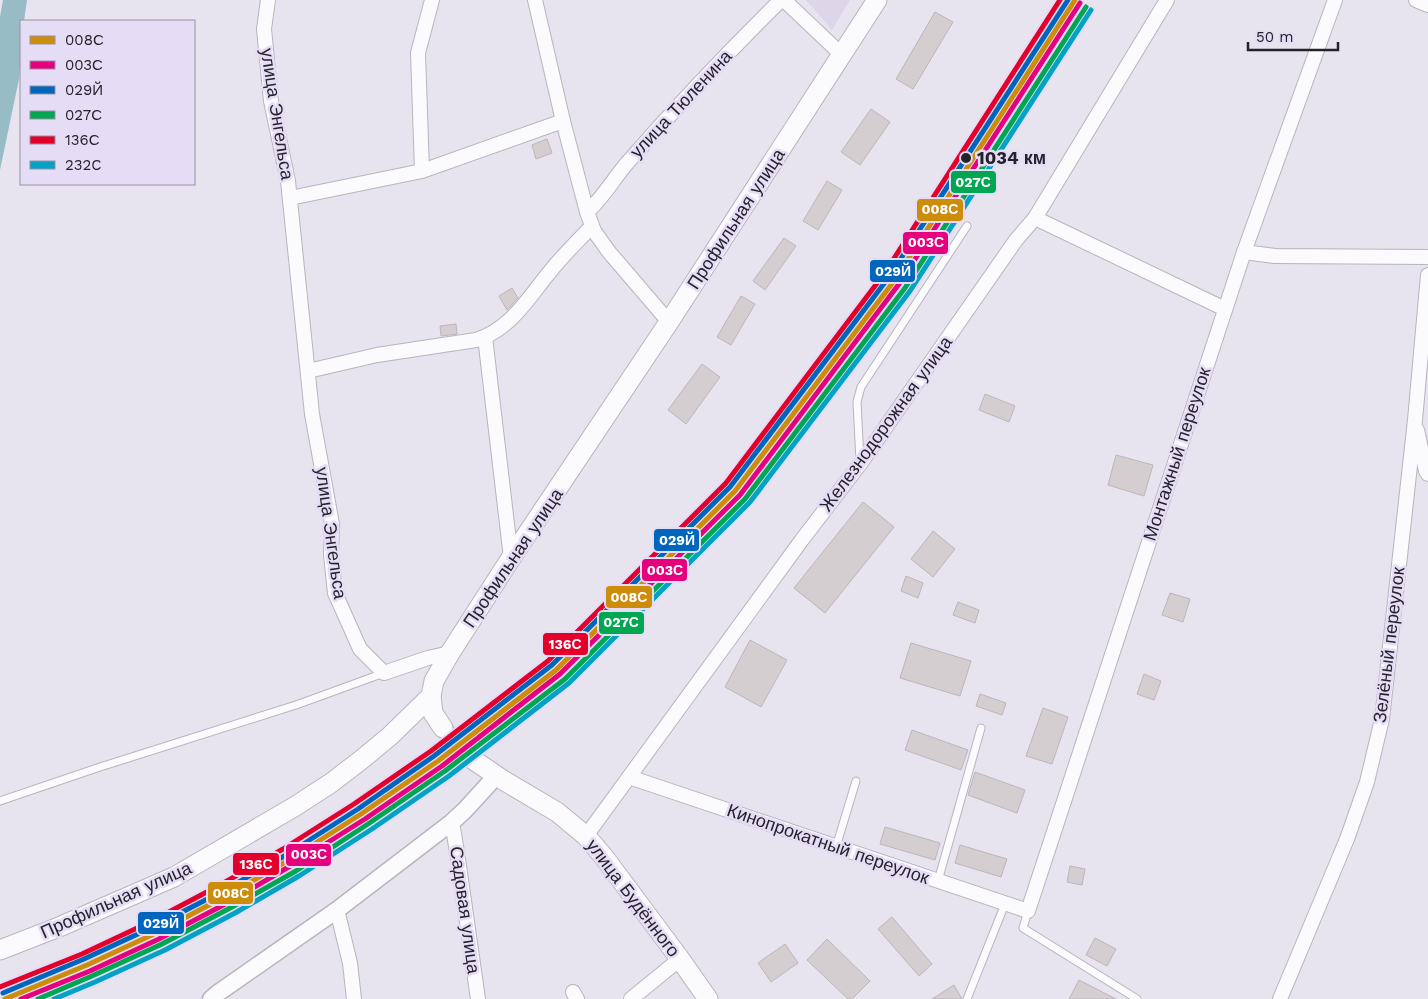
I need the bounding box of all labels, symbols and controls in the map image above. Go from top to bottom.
legend [20,20,195,185]
scale bar [1248,20,1338,52]
text: 50 m [1256,28,1293,46]
text: 008С [65,31,104,49]
street label: улица Тюленина [625,45,737,162]
street label: улица Энгельса [257,47,298,182]
text: 003С [65,56,103,74]
text: 029Й [65,81,103,99]
text: 027С [65,106,102,124]
text: 136С [65,131,100,149]
street label: Профильная улица [682,144,789,293]
place label: 1034 км [977,147,1046,168]
marker: 1034 км [959,151,973,165]
text: 232C [65,156,102,174]
line badge: 027С [950,170,997,194]
text: 027С [955,174,991,190]
line badge: 008С [916,198,964,222]
text: 008С [922,201,958,217]
line badge: 003С [902,231,949,255]
text: 003С [908,234,944,250]
line badge: 029Й [869,259,916,283]
text: 029Й [875,262,911,279]
street label: Железнодорожная улица [815,331,957,515]
street label: Монтажный переулок [1139,364,1215,543]
street label: улица Энгельса [312,466,351,601]
street label: Профильная улица [458,483,567,631]
line badge: 029Й [653,528,700,552]
text: 029Й [659,531,695,548]
line badge: 003С [641,558,688,582]
text: 003С [647,562,683,578]
street label: Зелёный переулок [1369,566,1408,724]
line badge: 008С [605,585,653,609]
text: 008С [611,589,647,605]
line badge: 027С [598,611,645,635]
text: 027С [603,614,639,630]
line badge: 136С [542,632,589,656]
text: 136С [548,636,582,652]
street label: Кинопрокатный переулок [724,799,932,888]
street label: улица Будённого [582,835,685,961]
line badge: 003С [285,843,332,867]
street label: Садовая улица [446,845,485,976]
text: 003С [291,846,327,862]
line badge: 136С [232,852,280,876]
street label: Профильная улица [37,856,195,942]
text: 136С [239,856,273,872]
line badge: 008С [207,881,254,905]
text: 008С [213,885,249,901]
line badge: 029Й [137,911,185,935]
text: 029Й [143,914,179,931]

